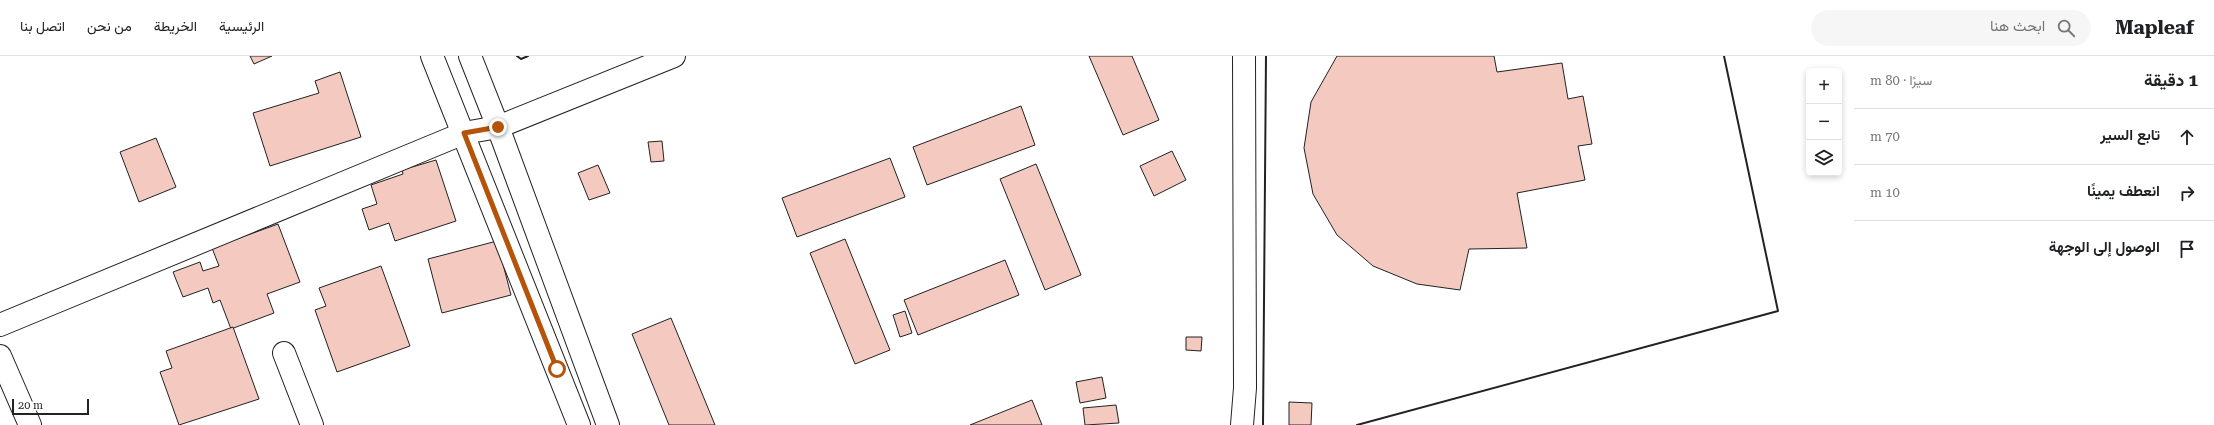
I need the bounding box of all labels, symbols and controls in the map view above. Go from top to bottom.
search box [1811,10,2091,46]
text: Mapleaf [2115,16,2194,39]
text: ابحث هنا [1990,17,2045,35]
icon: search [2055,17,2077,39]
text: اتصل بنا [20,18,65,34]
text: من نحن [87,18,132,34]
text: الخريطة [154,18,197,34]
text: الرئيسية [219,18,264,34]
map controls [1806,68,1842,176]
button: + [1806,68,1842,104]
text: 1 دقيقة [2144,70,2198,90]
text: سيرًا · 80 m [1870,73,1932,88]
button: − [1806,104,1842,140]
route end [489,118,507,136]
text: تابع السير [2100,126,2160,144]
icon: ahead [2176,126,2198,148]
text: 70 m [1870,129,1900,144]
button: layers [1806,140,1842,176]
text: انعطف يمينًا [2087,182,2160,200]
icon: right [2176,182,2198,204]
text: 10 m [1870,185,1900,200]
text: الوصول إلى الوجهة [2049,238,2160,256]
icon: arrive [2176,238,2198,260]
route start [548,360,566,378]
scale bar [12,397,89,416]
text: 20 m [18,399,43,412]

